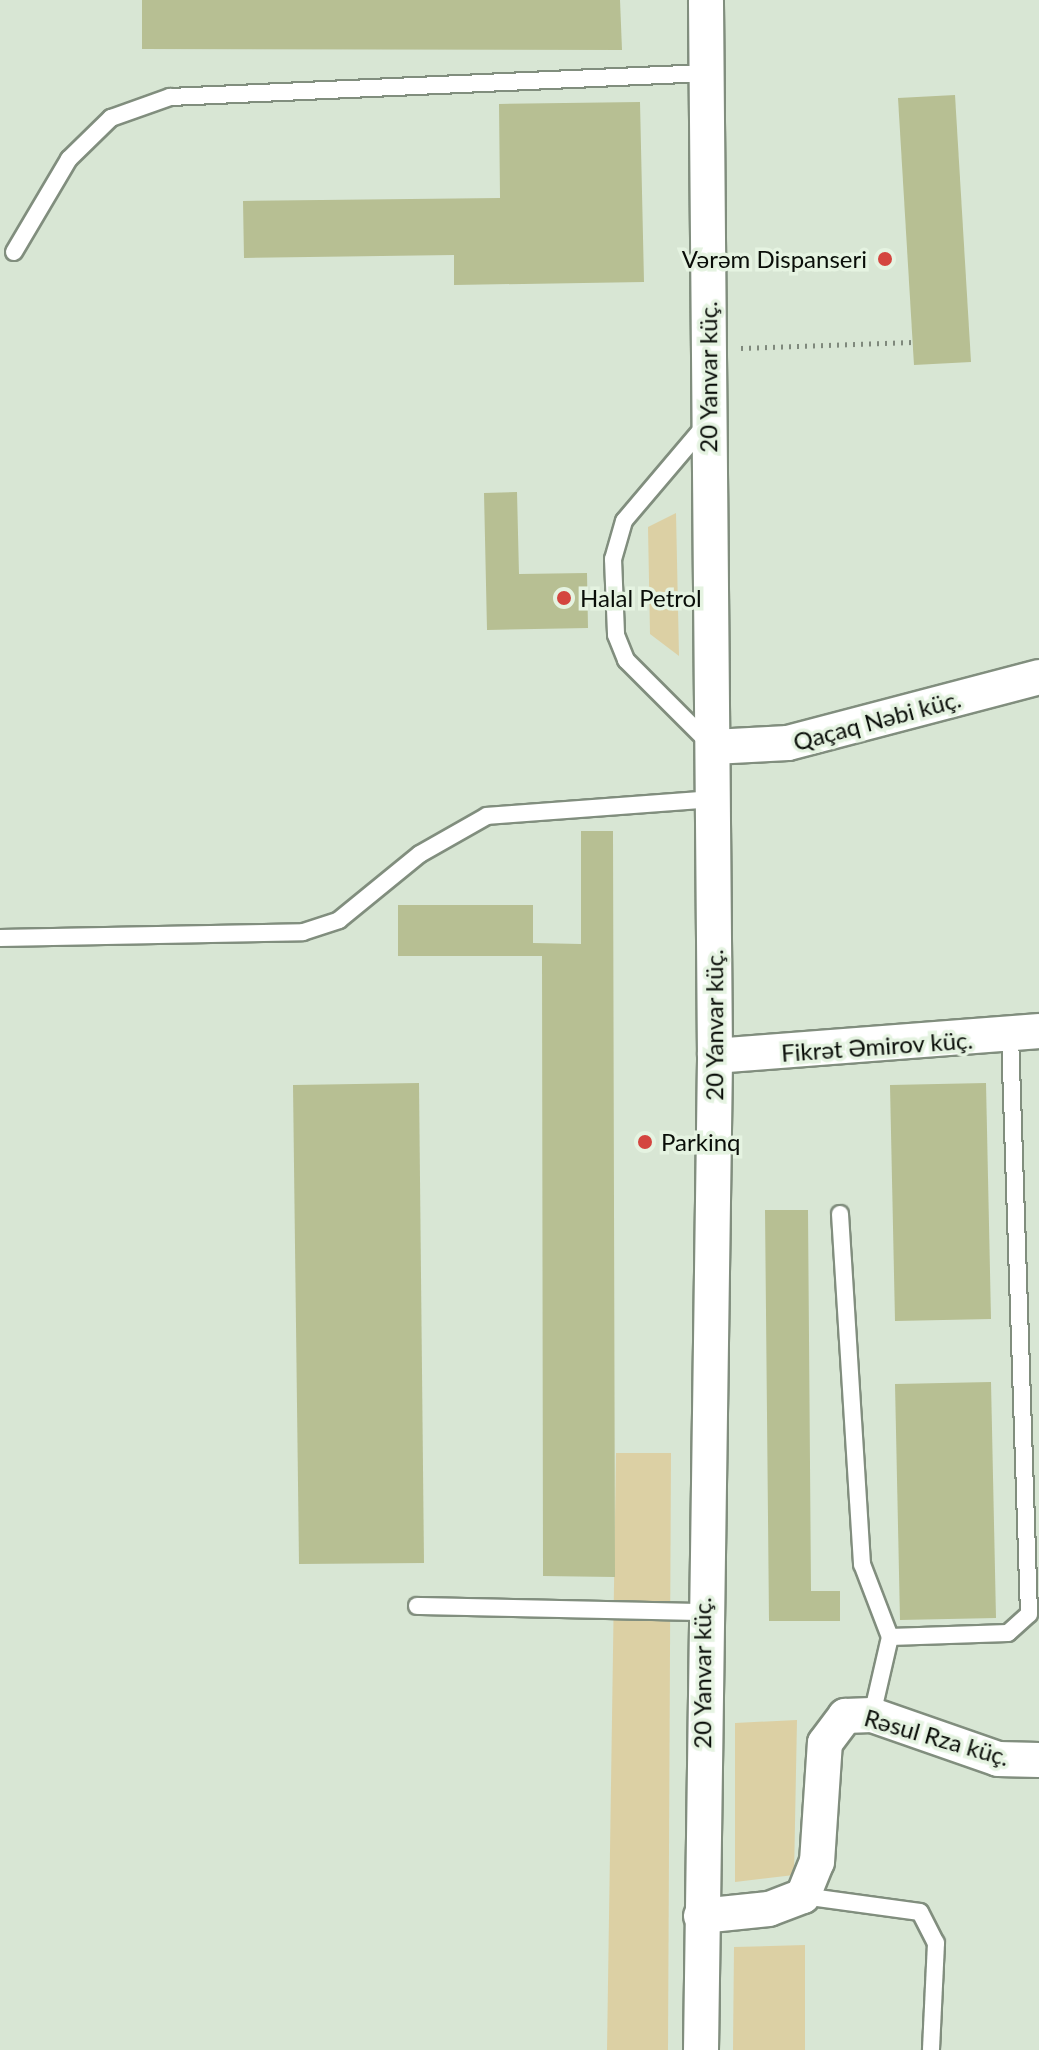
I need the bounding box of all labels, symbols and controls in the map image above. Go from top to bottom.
place label: Vərəm Dispanseri [682,245,867,273]
marker: Vərəm Dispanseri [874,248,896,270]
street label: 20 Yanvar küç. [694,301,722,453]
place label: Halal Petrol [580,584,702,612]
marker: Halal Petrol [555,589,573,607]
street label: Qaçaq Nəbi küç. [790,684,964,756]
street label: 20 Yanvar küç. [700,949,728,1101]
street label: Fikrət Əmirov küç. [780,1025,974,1067]
place label: Parkinq [661,1128,740,1156]
marker: Parkinq [636,1133,654,1151]
street label: 20 Yanvar küç. [688,1597,716,1749]
street label: Rəsul Rza küç. [861,1703,1013,1771]

